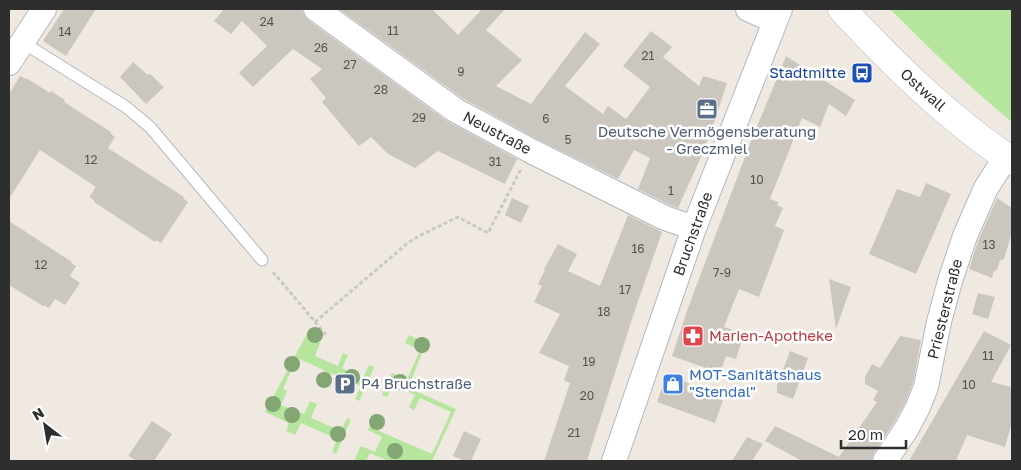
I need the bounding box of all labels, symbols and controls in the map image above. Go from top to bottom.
house number: 24 [260,14,274,29]
house number: 11 [387,23,399,38]
house number: 14 [58,24,72,39]
house number: 26 [314,40,328,55]
house number: 21 [642,48,655,63]
house number: 27 [343,57,357,72]
bus stop icon: Stadtmitte [850,61,874,85]
place label: Stadtmitte [769,63,846,81]
house number: 9 [457,64,465,79]
street label: Ostwall [897,64,950,115]
house number: 28 [374,82,388,97]
office icon: Deutsche Vermögensberatung - Greczmiel [695,97,719,121]
street label: Neustraße [460,107,535,158]
house number: 29 [412,110,426,125]
house number: 6 [542,111,550,126]
place label: Deutsche Vermögensberatung - Greczmiel [598,122,816,157]
house number: 5 [565,132,572,147]
house number: 12 [85,152,97,167]
house number: 31 [489,154,502,169]
house number: 10 [750,172,764,187]
house number: 1 [668,183,674,198]
street label: Bruchstraße [669,189,716,278]
house number: 13 [983,237,995,252]
house number: 16 [631,241,645,256]
house number: 12 [35,257,47,272]
street label: Priesterstraße [923,257,965,361]
house number: 7-9 [713,265,731,280]
house number: 17 [619,282,631,297]
house number: 18 [597,304,611,319]
pharmacy icon: Marien-Apotheke [681,324,705,348]
place label: Marien-Apotheke [709,326,833,344]
house number: 11 [982,348,994,363]
house number: 19 [582,354,596,369]
place label: MOT-Sanitätshaus "Stendal" [689,365,822,400]
parking icon: P4 Bruchstraße [333,372,357,396]
shop icon: MOT-Sanitätshaus "Stendal" [661,372,685,396]
place label: P4 Bruchstraße [361,374,472,392]
house number: 10 [962,377,976,392]
house number: 20 [580,388,594,403]
north arrow [20,400,70,450]
text: N [29,403,47,423]
scale bar [841,418,906,450]
house number: 21 [568,425,581,440]
text: 20 m [848,425,883,443]

